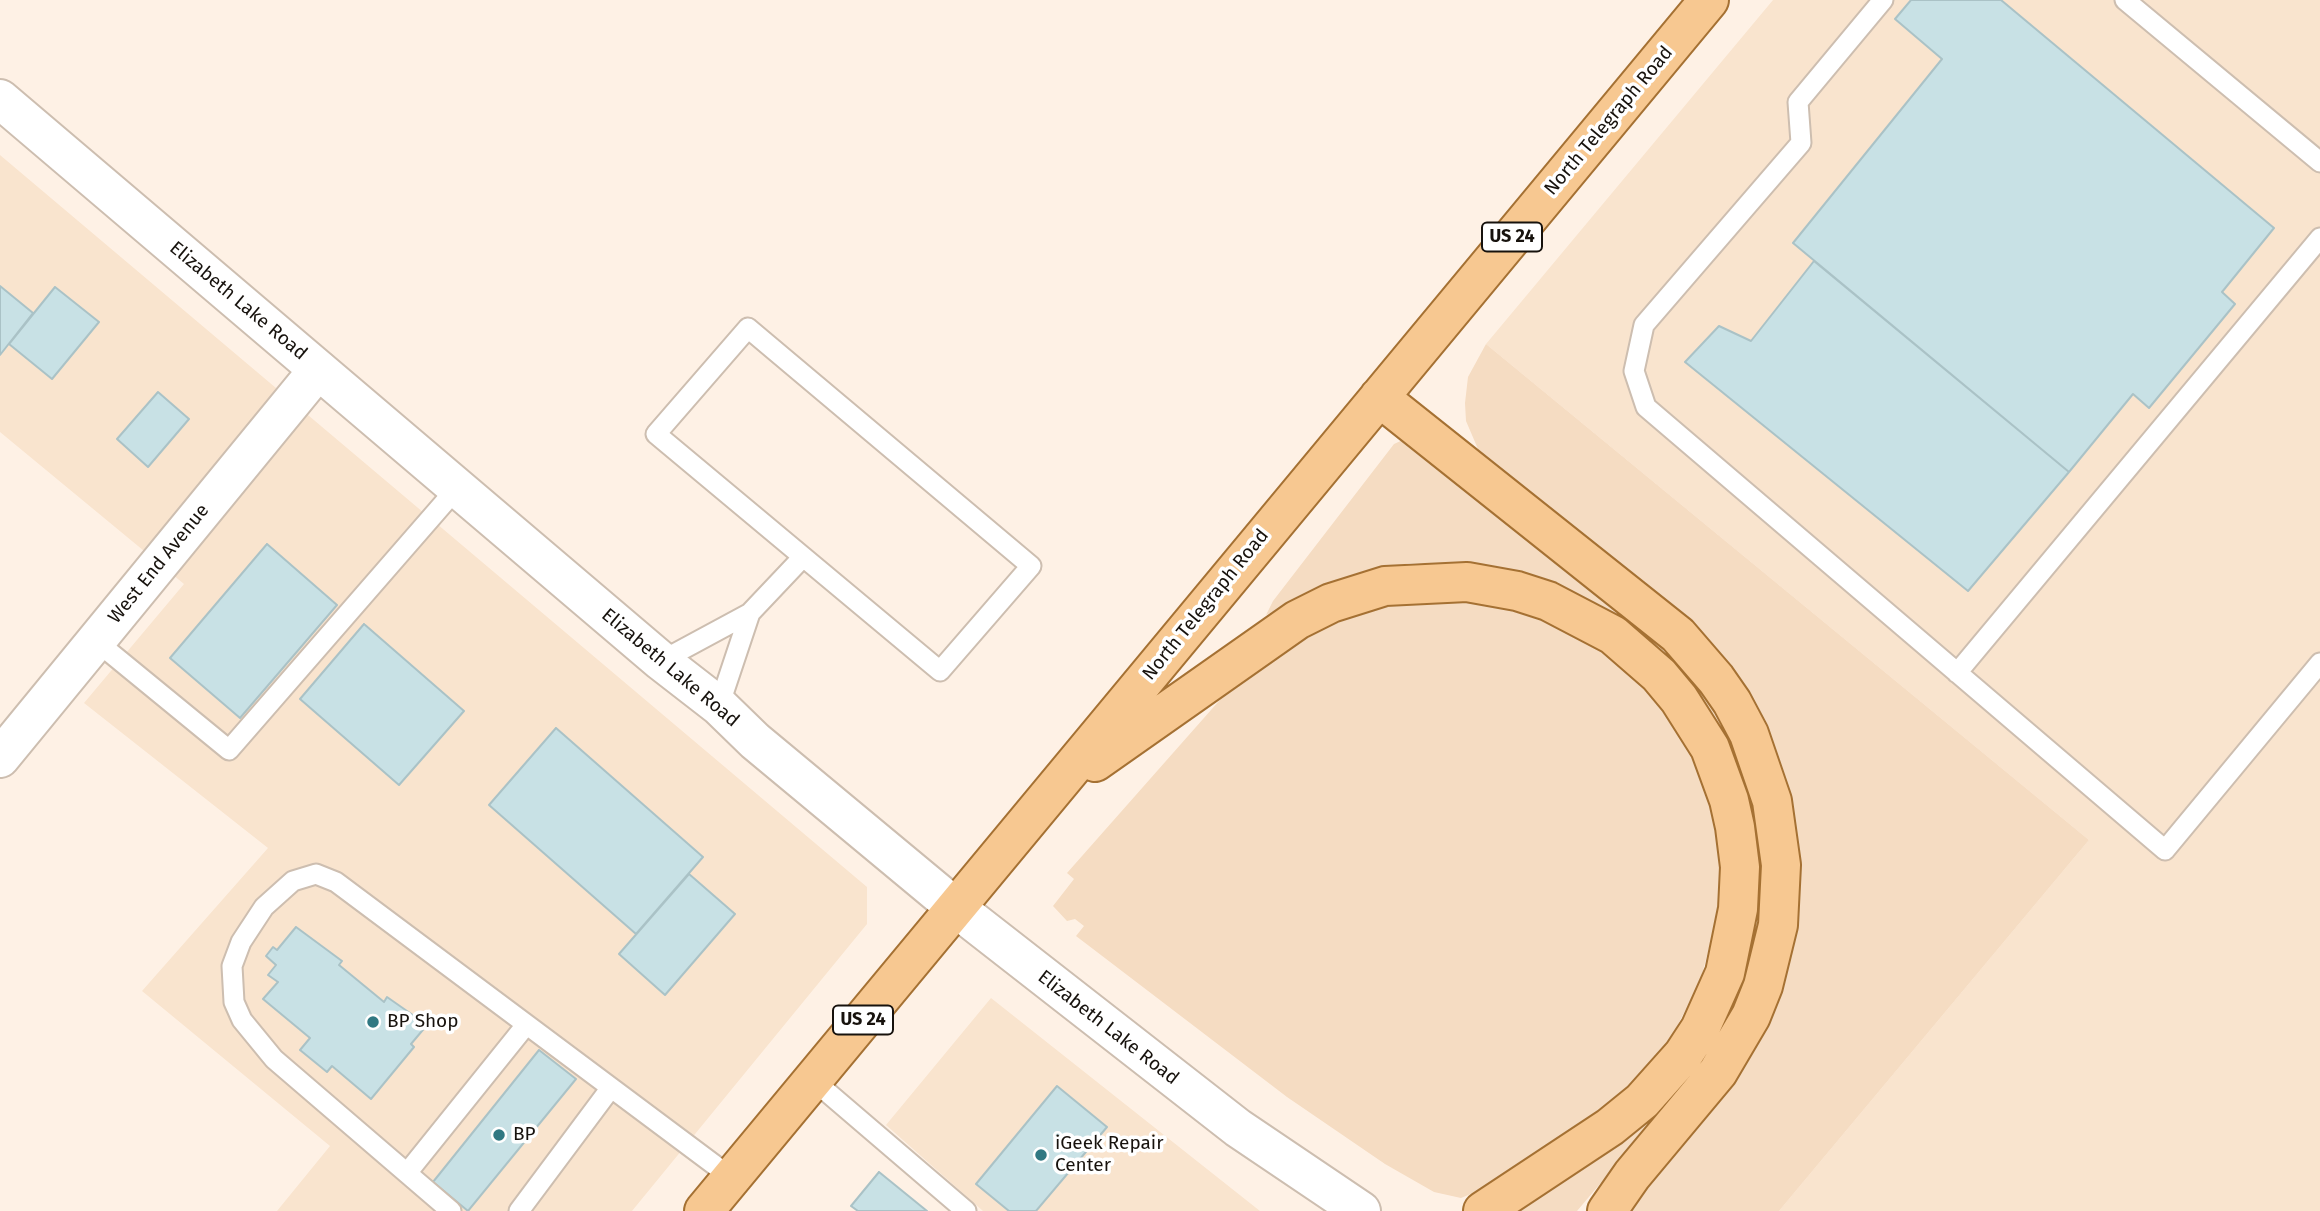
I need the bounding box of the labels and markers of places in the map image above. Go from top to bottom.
place label: BP Shop [387,1011,458,1033]
marker: BP Shop [365,1014,381,1030]
place label: BP [513,1124,536,1146]
marker: BP [491,1127,507,1143]
place label: iGeek Repair Center [1055,1133,1164,1177]
marker: iGeek Repair Center [1033,1147,1049,1163]

